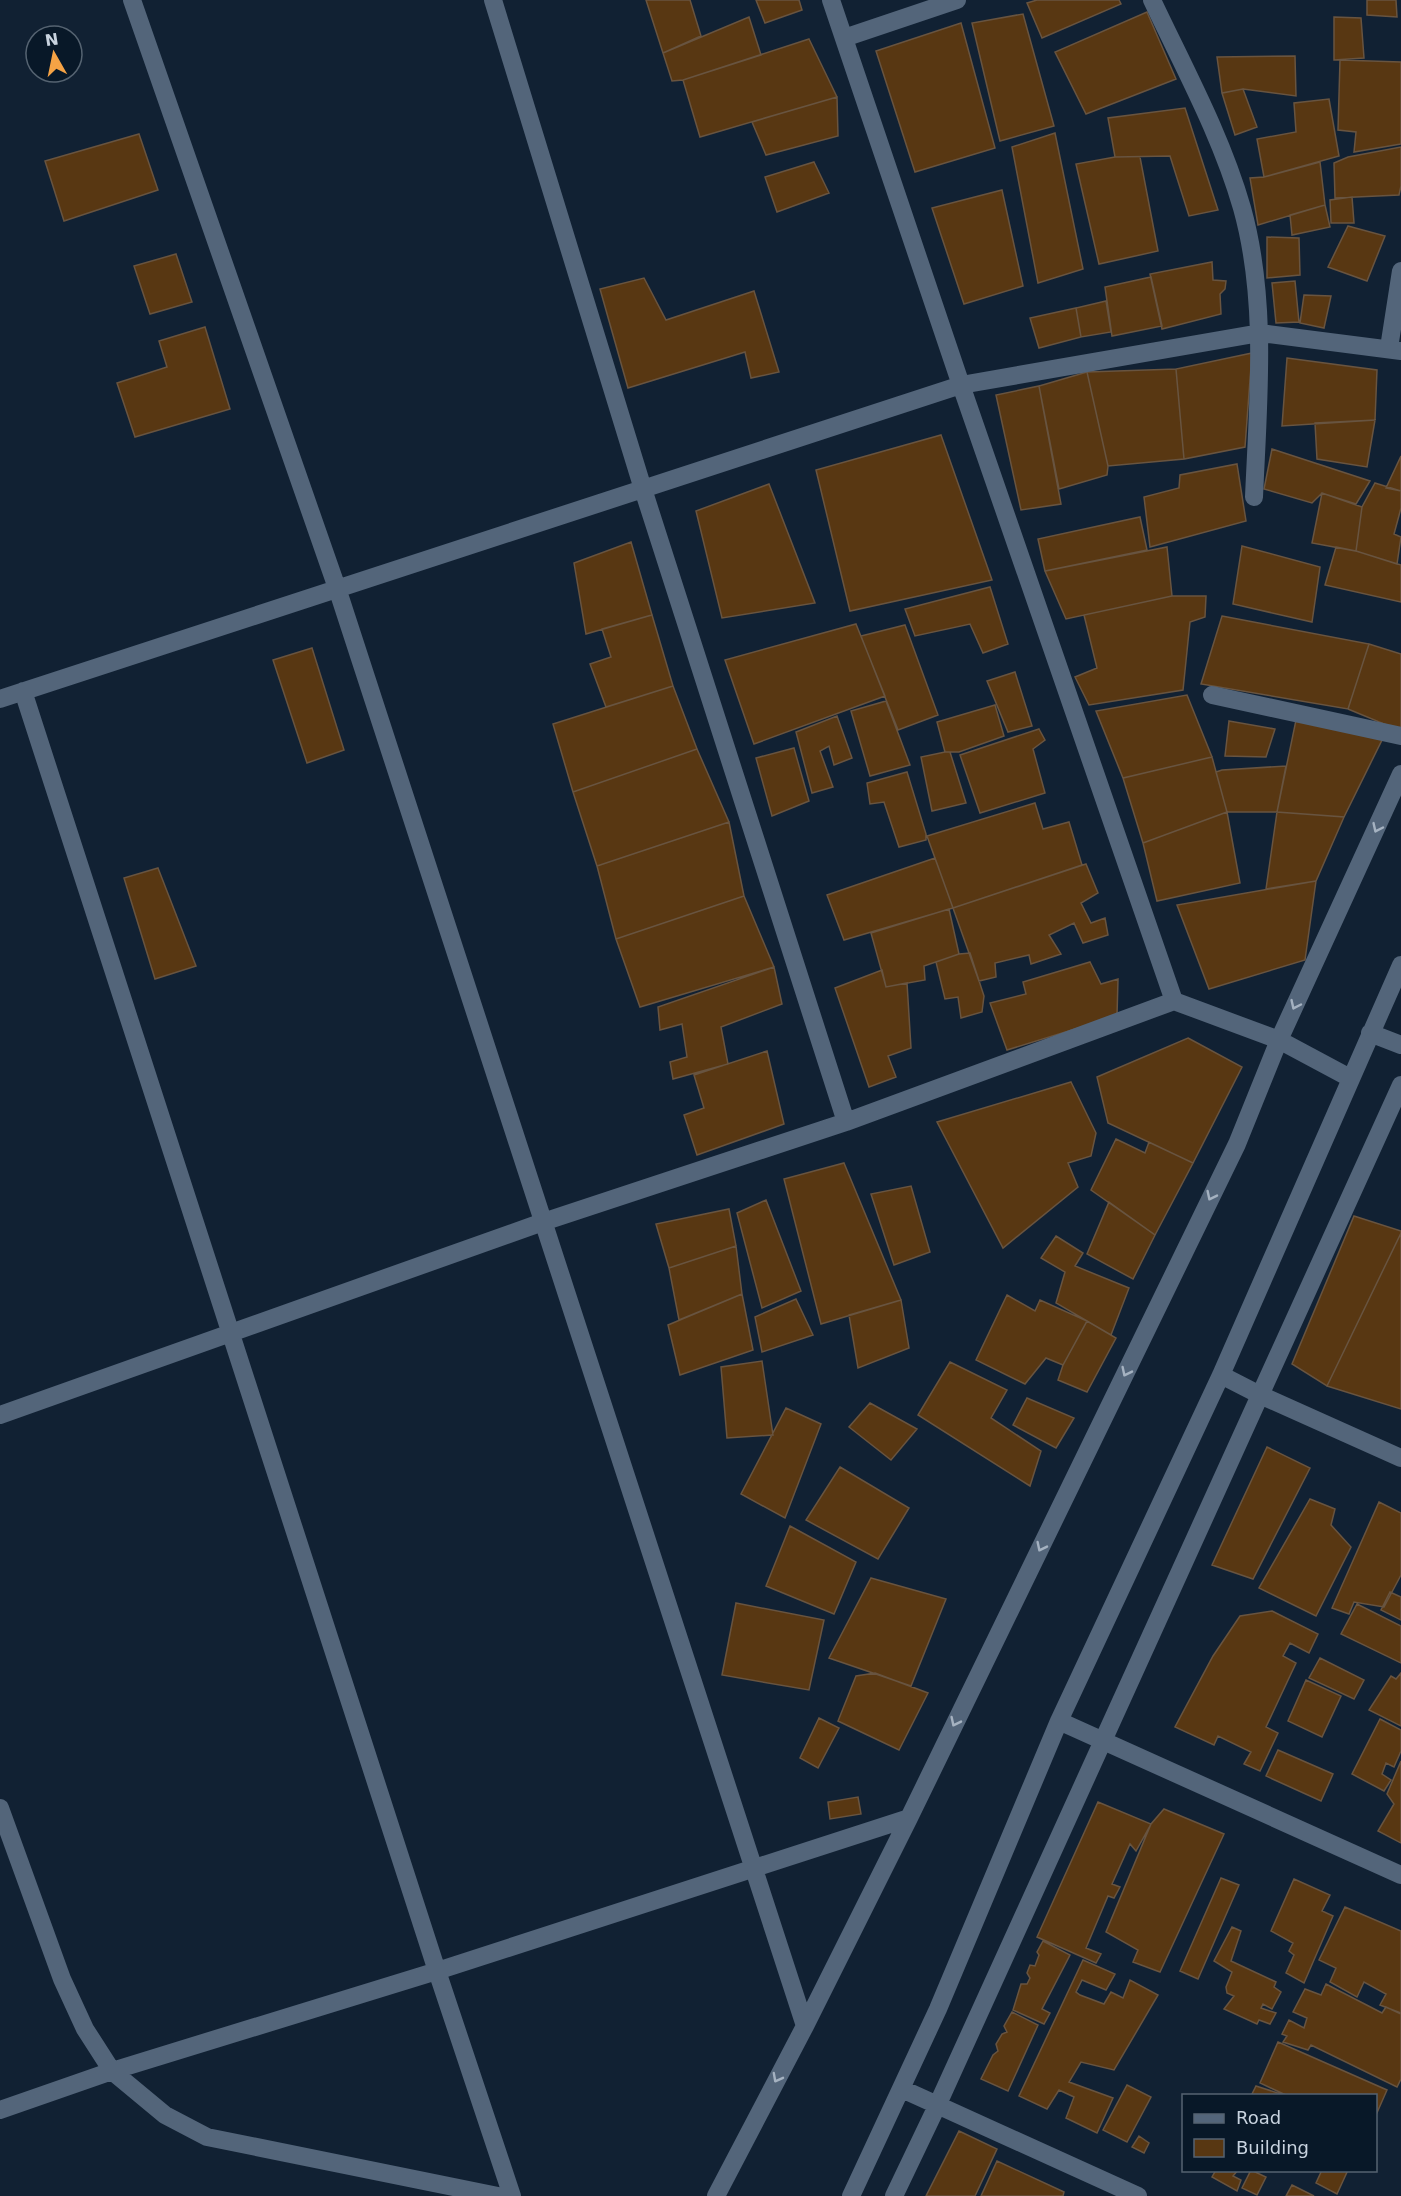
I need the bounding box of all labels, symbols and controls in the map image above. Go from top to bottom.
north arrow [24,24,84,84]
text: N [44,29,60,50]
one-way arrow [1372,821,1384,832]
one-way arrow [1290,998,1302,1009]
one-way arrow [1207,1190,1219,1201]
one-way arrow [1121,1365,1133,1376]
one-way arrow [1036,1541,1048,1552]
one-way arrow [951,1716,963,1727]
one-way arrow [773,2071,784,2082]
legend [1182,2094,1377,2172]
text: Road [1236,2107,1281,2128]
text: Building [1236,2137,1309,2158]

